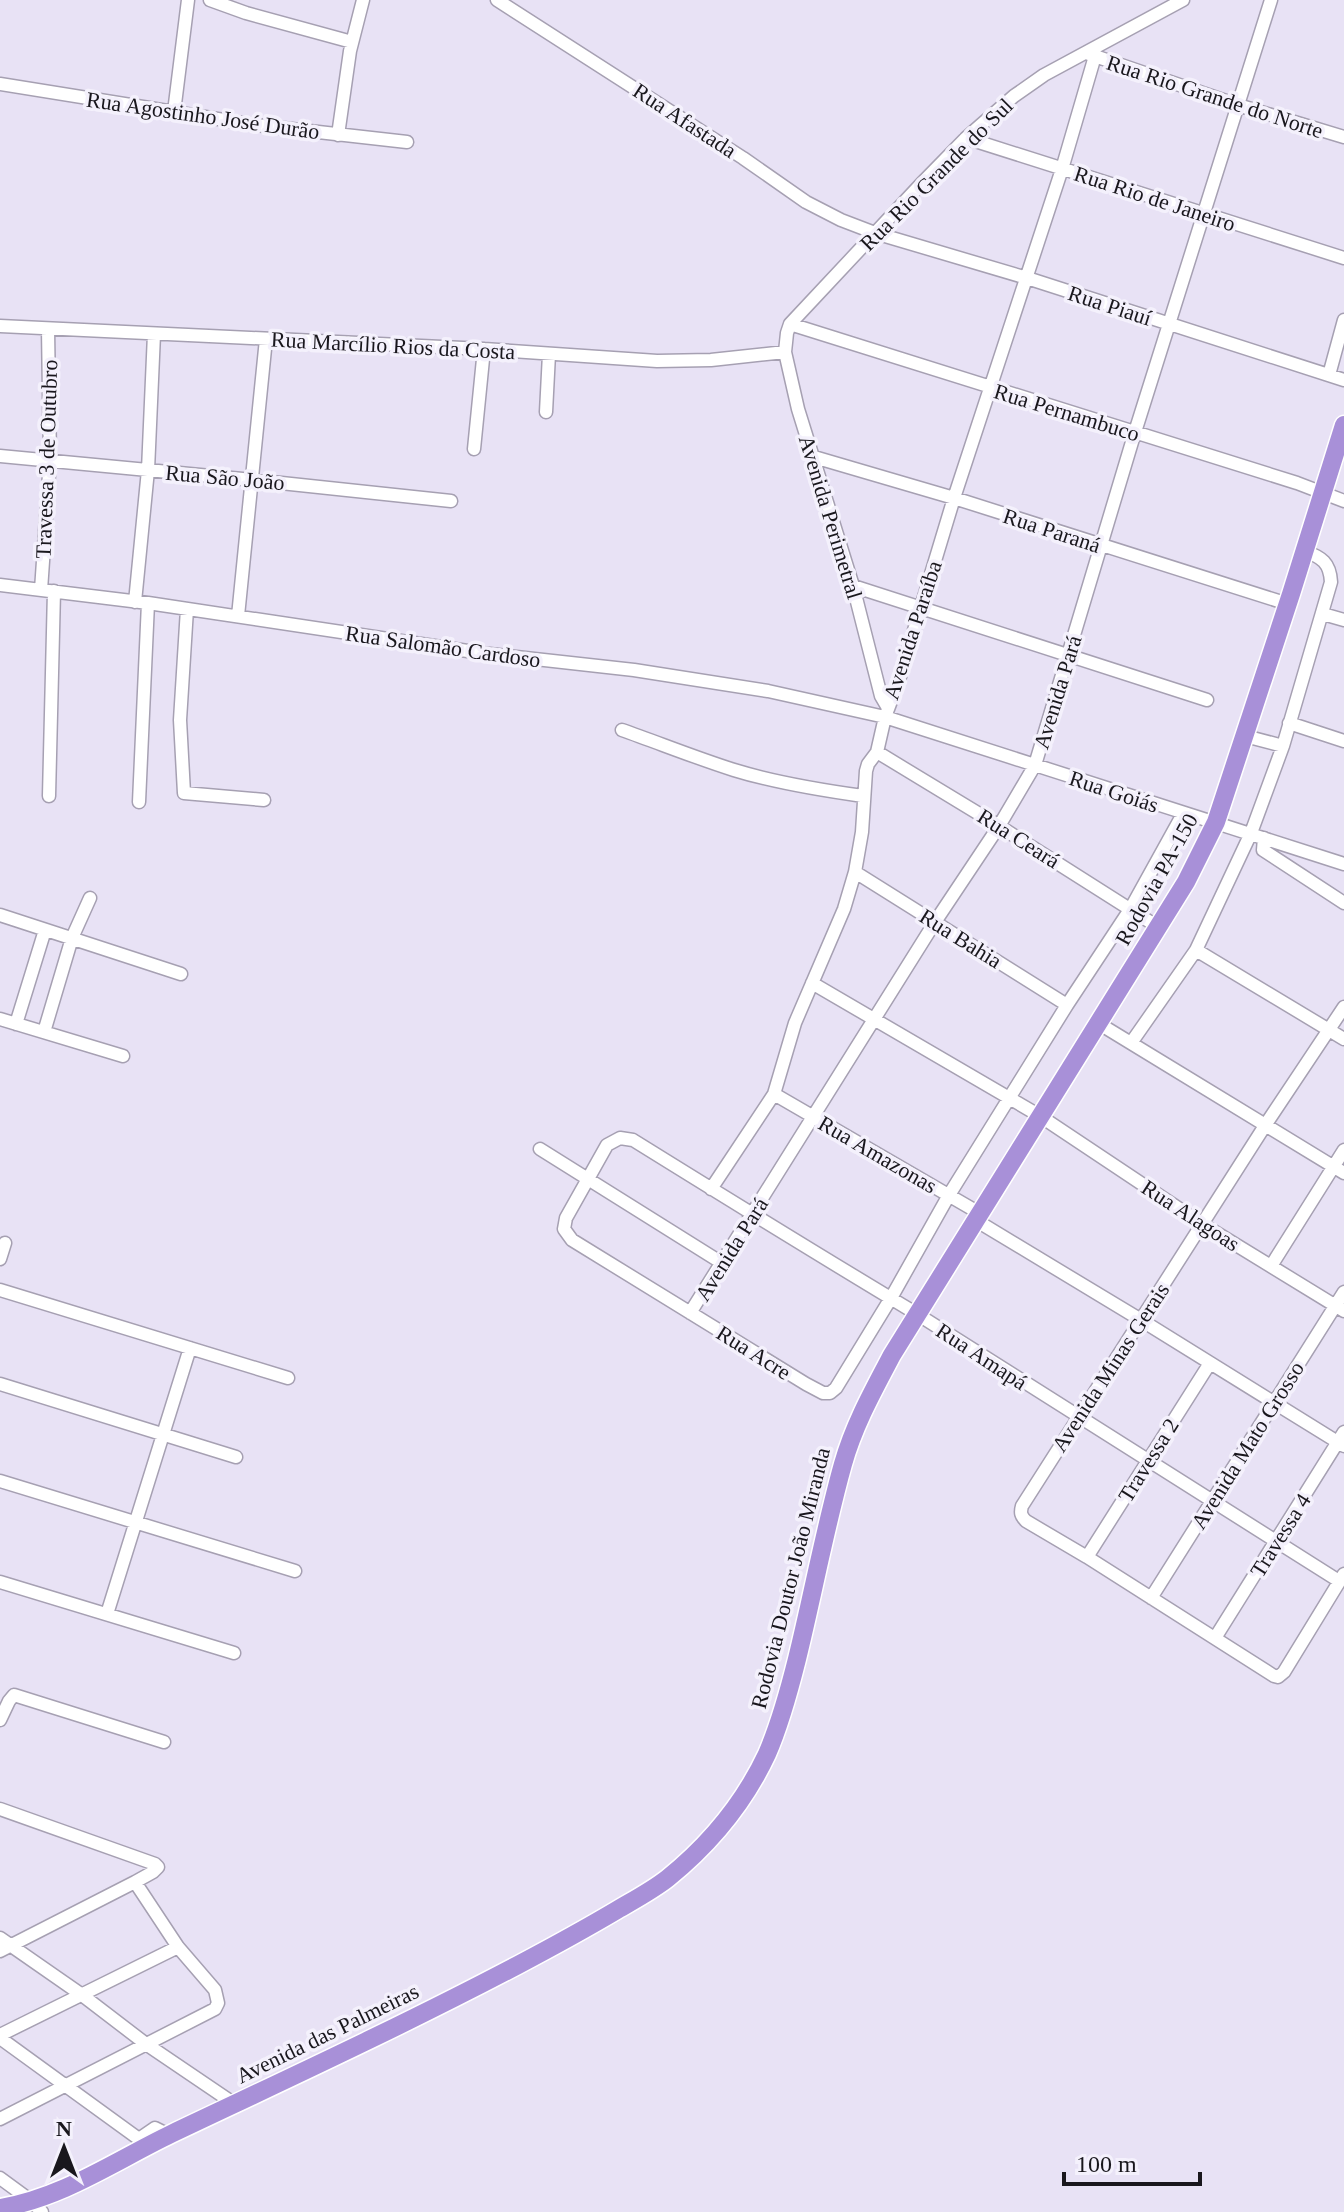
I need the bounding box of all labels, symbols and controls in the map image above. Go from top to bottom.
street label: Rua Rio Grande do Norte [1103,50,1326,143]
street label: Rua Afastada [628,78,741,163]
street label: Rua Agostinho José Durão [85,87,321,144]
street label: Rua Rio Grande do Sul [855,93,1018,256]
street label: Rua Rio de Janeiro [1071,161,1239,236]
street label: Rua Piauí [1065,280,1155,331]
street label: Rua Marcílio Rios da Costa [270,327,516,364]
street label: Travessa 3 de Outubro [31,359,62,559]
street label: Rua Pernambuco [991,378,1143,446]
street label: Avenida Perimetral [794,432,867,602]
street label: Rua São João [164,460,286,495]
street label: Rua Paraná [1000,503,1104,558]
street label: Avenida Paraíba [878,557,947,703]
street label: Rua Salomão Cardoso [344,620,542,673]
street label: Avenida Pará [1028,632,1087,752]
street label: Rua Goiás [1066,765,1162,818]
street label: Rua Ceará [973,803,1065,874]
street label: Rodovia PA-150 [1110,809,1203,949]
street label: Rua Bahia [915,903,1007,974]
street label: Rua Amazonas [814,1110,941,1198]
street label: Rua Alagoas [1137,1174,1244,1256]
street label: Avenida Pará [690,1193,773,1306]
street label: Avenida Minas Gerais [1046,1278,1174,1456]
street label: Rua Amapá [932,1318,1032,1395]
street label: Rua Acre [712,1320,795,1385]
street label: Avenida Mato Grosso [1186,1357,1309,1534]
street label: Travessa 2 [1113,1414,1184,1507]
street label: Rodovia Doutor João Miranda [746,1445,835,1711]
street label: Travessa 4 [1245,1489,1316,1582]
street label: Avenida das Palmeiras [232,1978,423,2089]
north arrow [24,2108,104,2188]
text: N [56,2116,72,2141]
scale bar [1064,2136,1200,2186]
text: 100 m [1076,2151,1137,2177]

